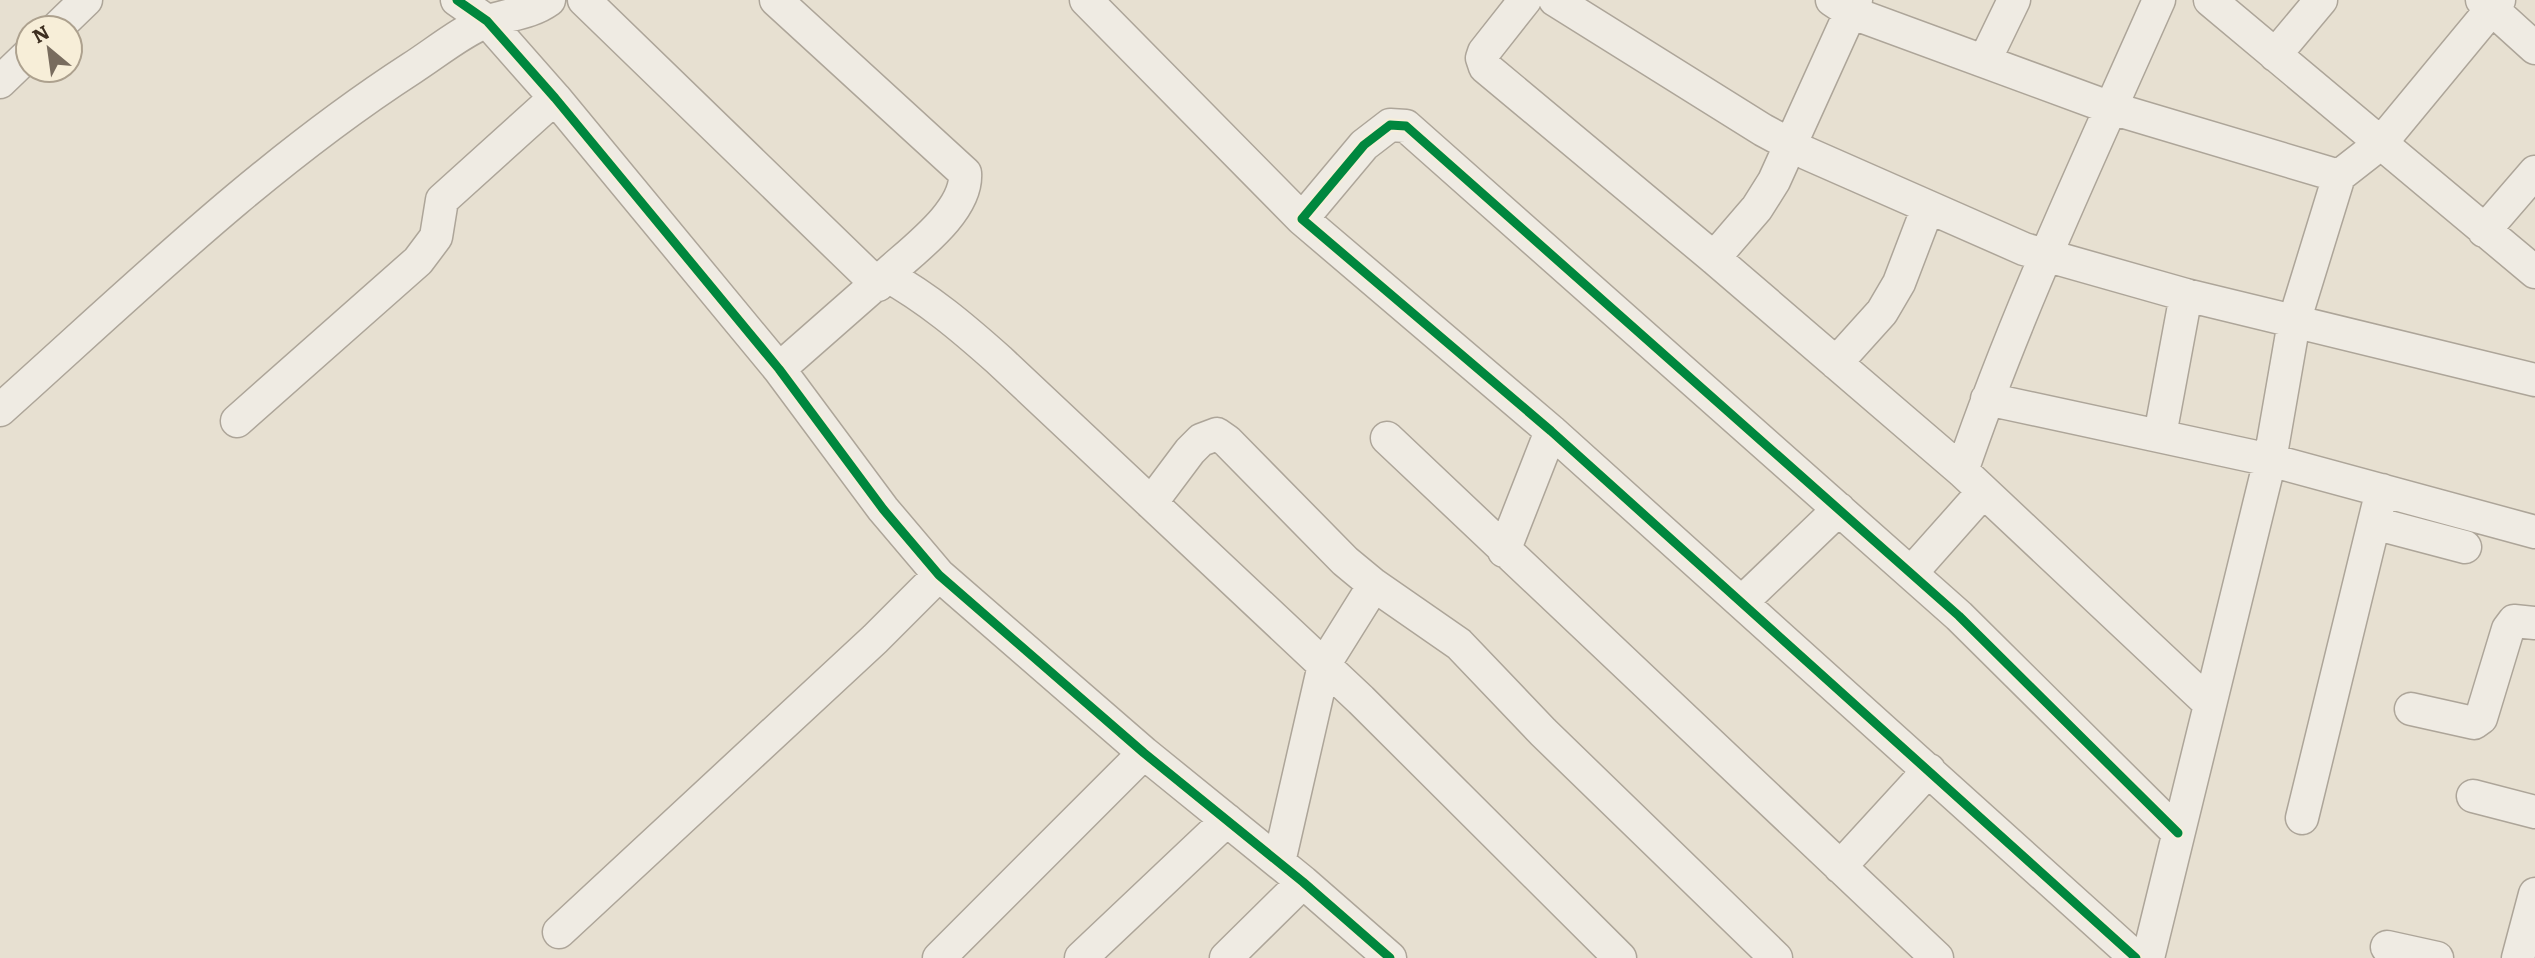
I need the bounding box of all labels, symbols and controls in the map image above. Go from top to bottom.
north arrow [14,14,84,84]
text: N [27,17,54,49]

